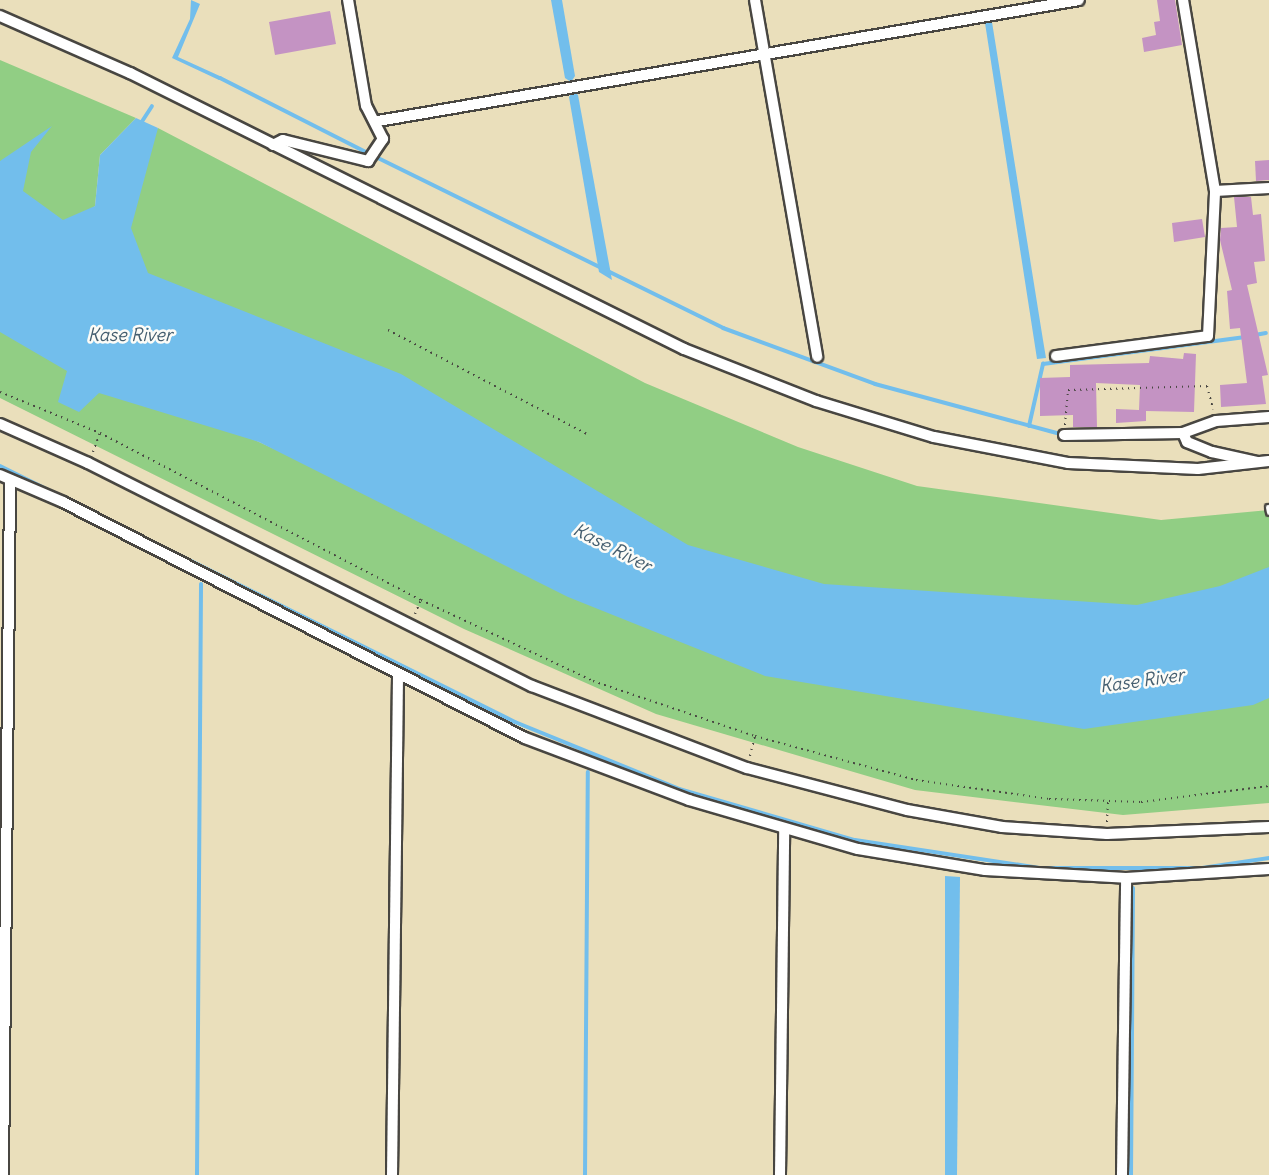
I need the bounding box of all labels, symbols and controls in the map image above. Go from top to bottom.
water label: Kase River [88,324,172,346]
water label: Kase River [569,519,655,577]
water label: Kase River [1099,664,1185,698]

